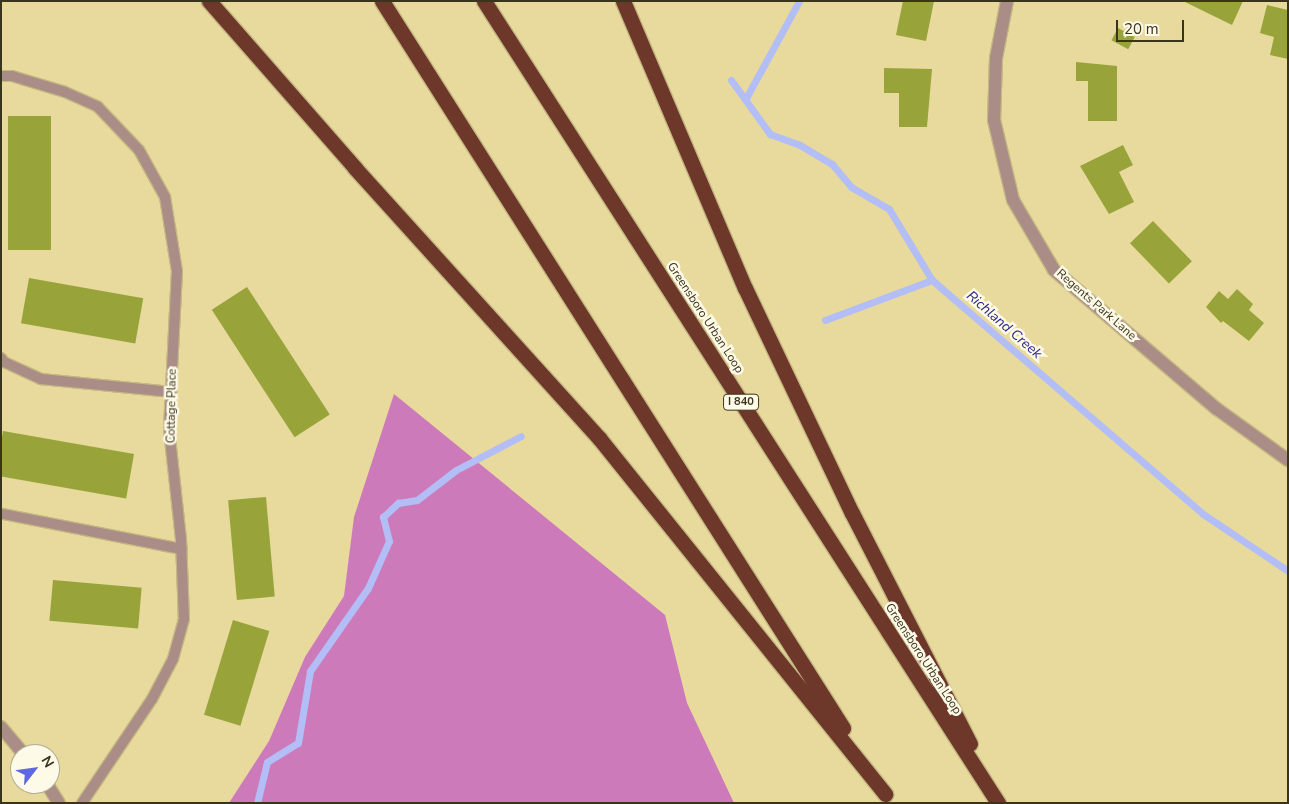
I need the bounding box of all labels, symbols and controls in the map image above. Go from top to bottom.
scale bar [1119,10,1186,42]
text: 20 m [1124,19,1159,39]
street label: Greensboro Urban Loop [664,260,746,376]
street label: Regents Park Lane [1053,267,1139,343]
water label: Richland Creek [963,288,1045,362]
street label: Cottage Place [164,369,180,443]
road number: I 840 [722,394,760,411]
street label: Greensboro Urban Loop [882,601,964,717]
north arrow [10,744,60,794]
text: N [37,752,58,771]

